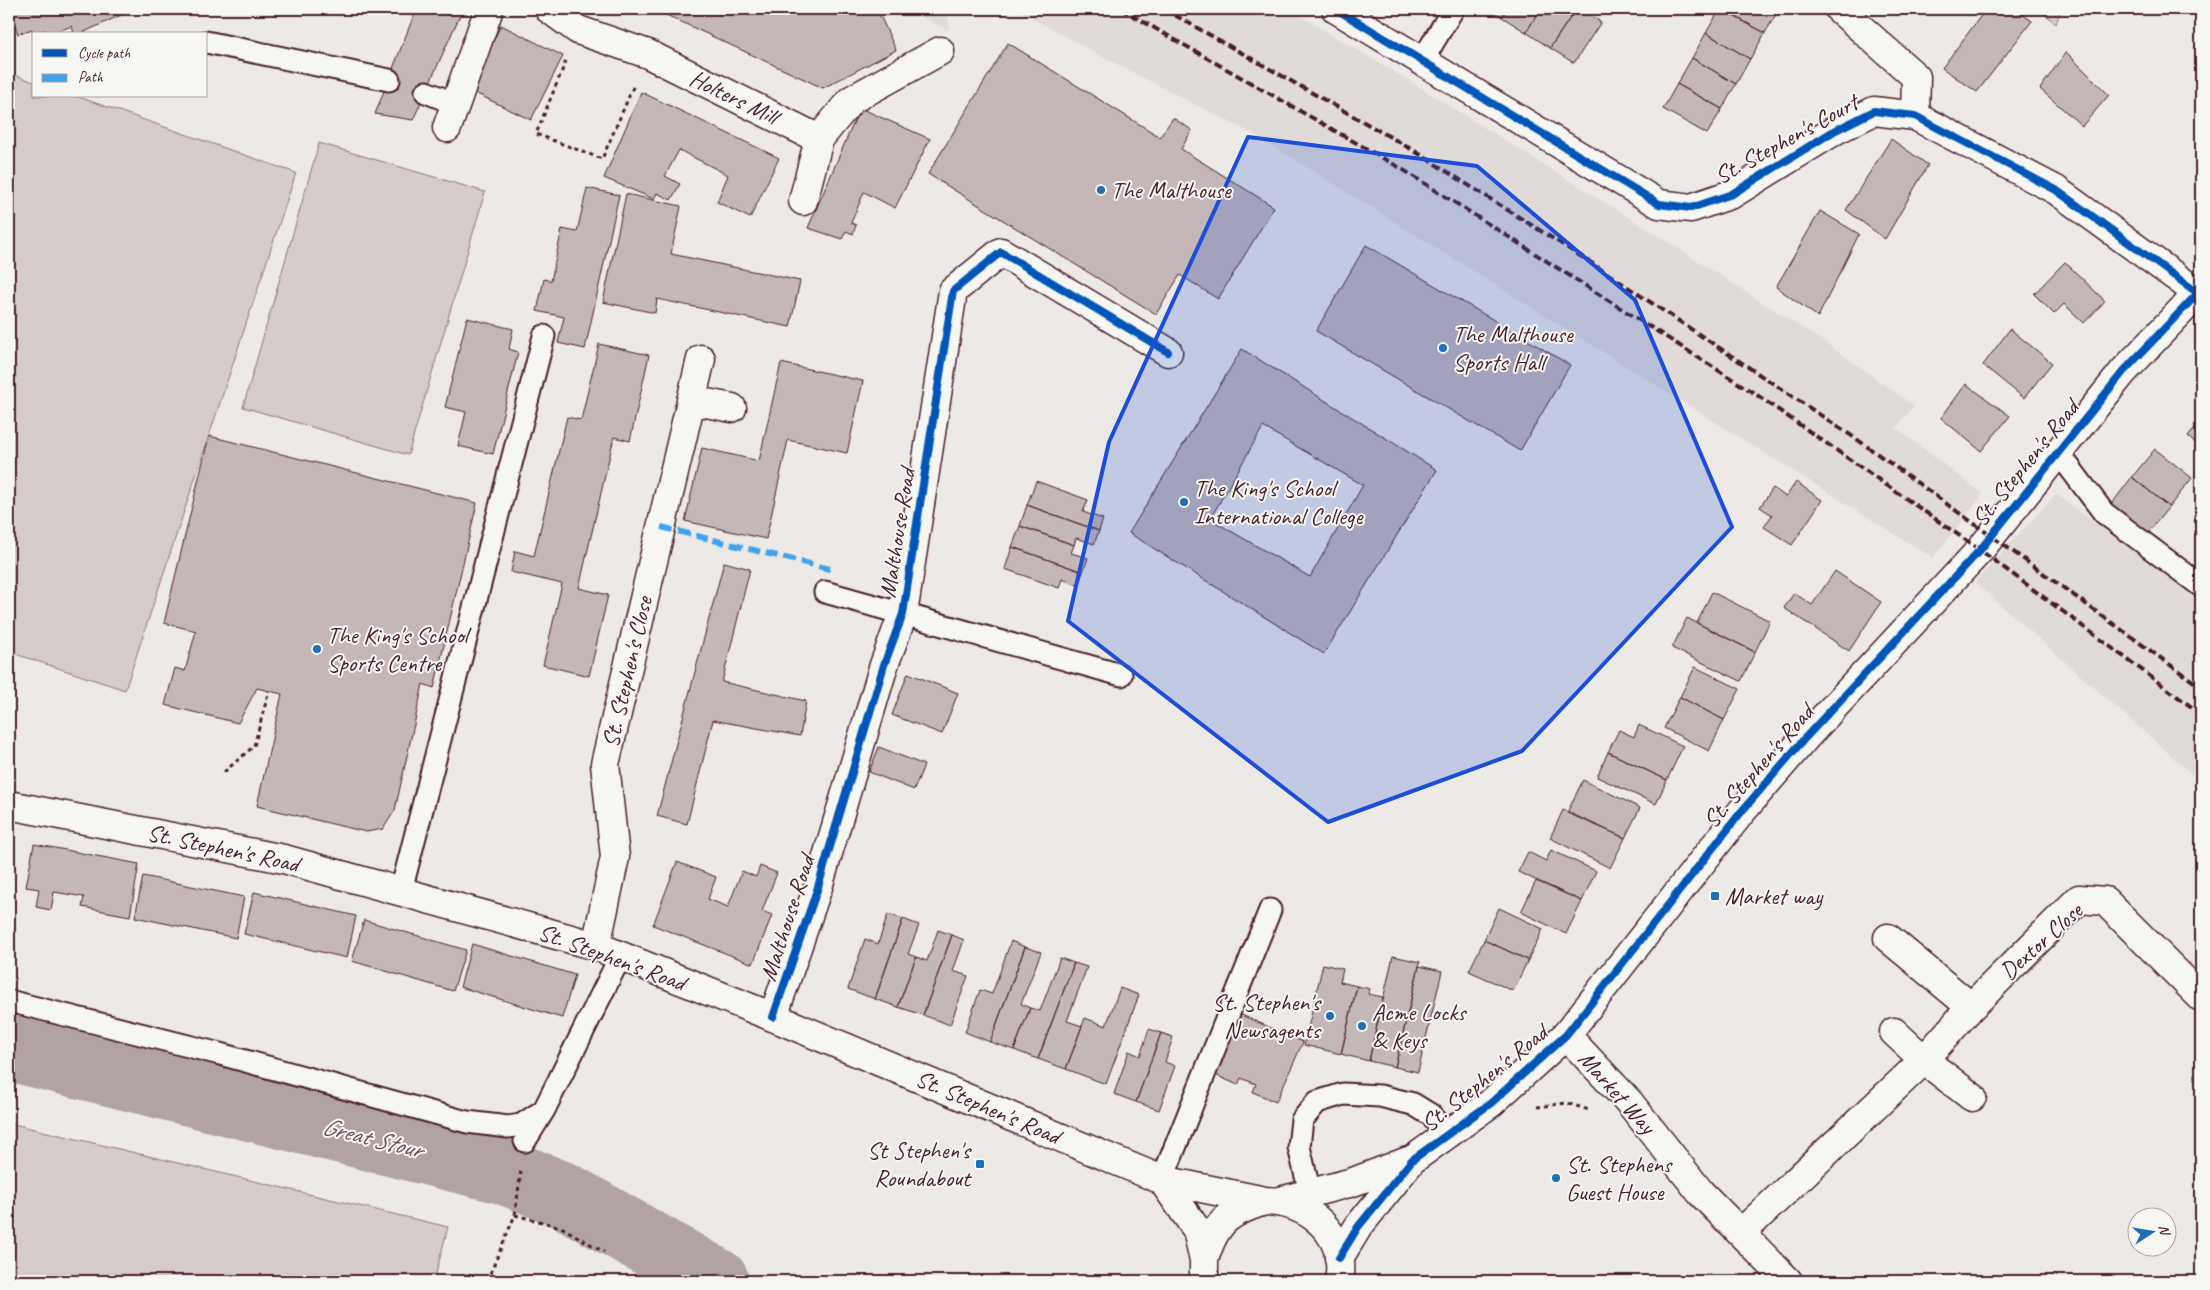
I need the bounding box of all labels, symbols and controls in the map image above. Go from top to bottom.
legend [32,32,208,98]
text: Cycle path [78,44,130,63]
street label: Holters Mill [685,63,786,133]
text: Path [78,68,104,87]
street label: St. Stephen's Court [1709,86,1866,191]
place label: The Malthouse [1111,175,1233,205]
marker: The Malthouse [1095,184,1107,196]
place label: The Malthouse Sports Hall [1453,319,1575,377]
marker: The Malthouse Sports Hall [1437,342,1449,354]
street label: St. Stephen's Road [1965,391,2087,532]
street label: Malthouse Road [872,463,923,600]
place label: The King's School International College [1194,473,1364,531]
marker: The King's School International College [1178,496,1190,508]
street label: St. Stephen's Close [595,592,659,750]
place label: The King's School Sports Centre [327,620,472,678]
marker: The King's School Sports Centre [311,643,323,655]
street label: St. Stephen's Road [1696,695,1822,834]
street label: St. Stephen's Road [145,817,305,879]
street label: Malthouse Road [753,848,822,985]
place label: Market way [1725,881,1824,911]
marker: Market way [1709,890,1721,902]
street label: Dextor Close [1993,895,2090,986]
street label: St. Stephen's Road [534,917,693,999]
place label: St. Stephen's Newsagents [1212,987,1323,1045]
place label: Acme Locks & Keys [1372,997,1467,1055]
marker: St. Stephen's Newsagents [1324,1010,1336,1022]
street label: St. Stephen's Road [1415,1016,1556,1138]
marker: Acme Locks & Keys [1356,1020,1368,1032]
street label: Market Way [1572,1044,1663,1141]
street label: St. Stephen's Road [911,1063,1068,1152]
water label: Great Stour [319,1110,430,1167]
place label: St Stephen's Roundabout [867,1135,973,1193]
place label: St. Stephens Guest House [1566,1149,1673,1207]
marker: St Stephen's Roundabout [974,1158,986,1170]
marker: St. Stephens Guest House [1550,1172,1562,1184]
north arrow [2128,1208,2178,1258]
text: N [2155,1223,2174,1238]

